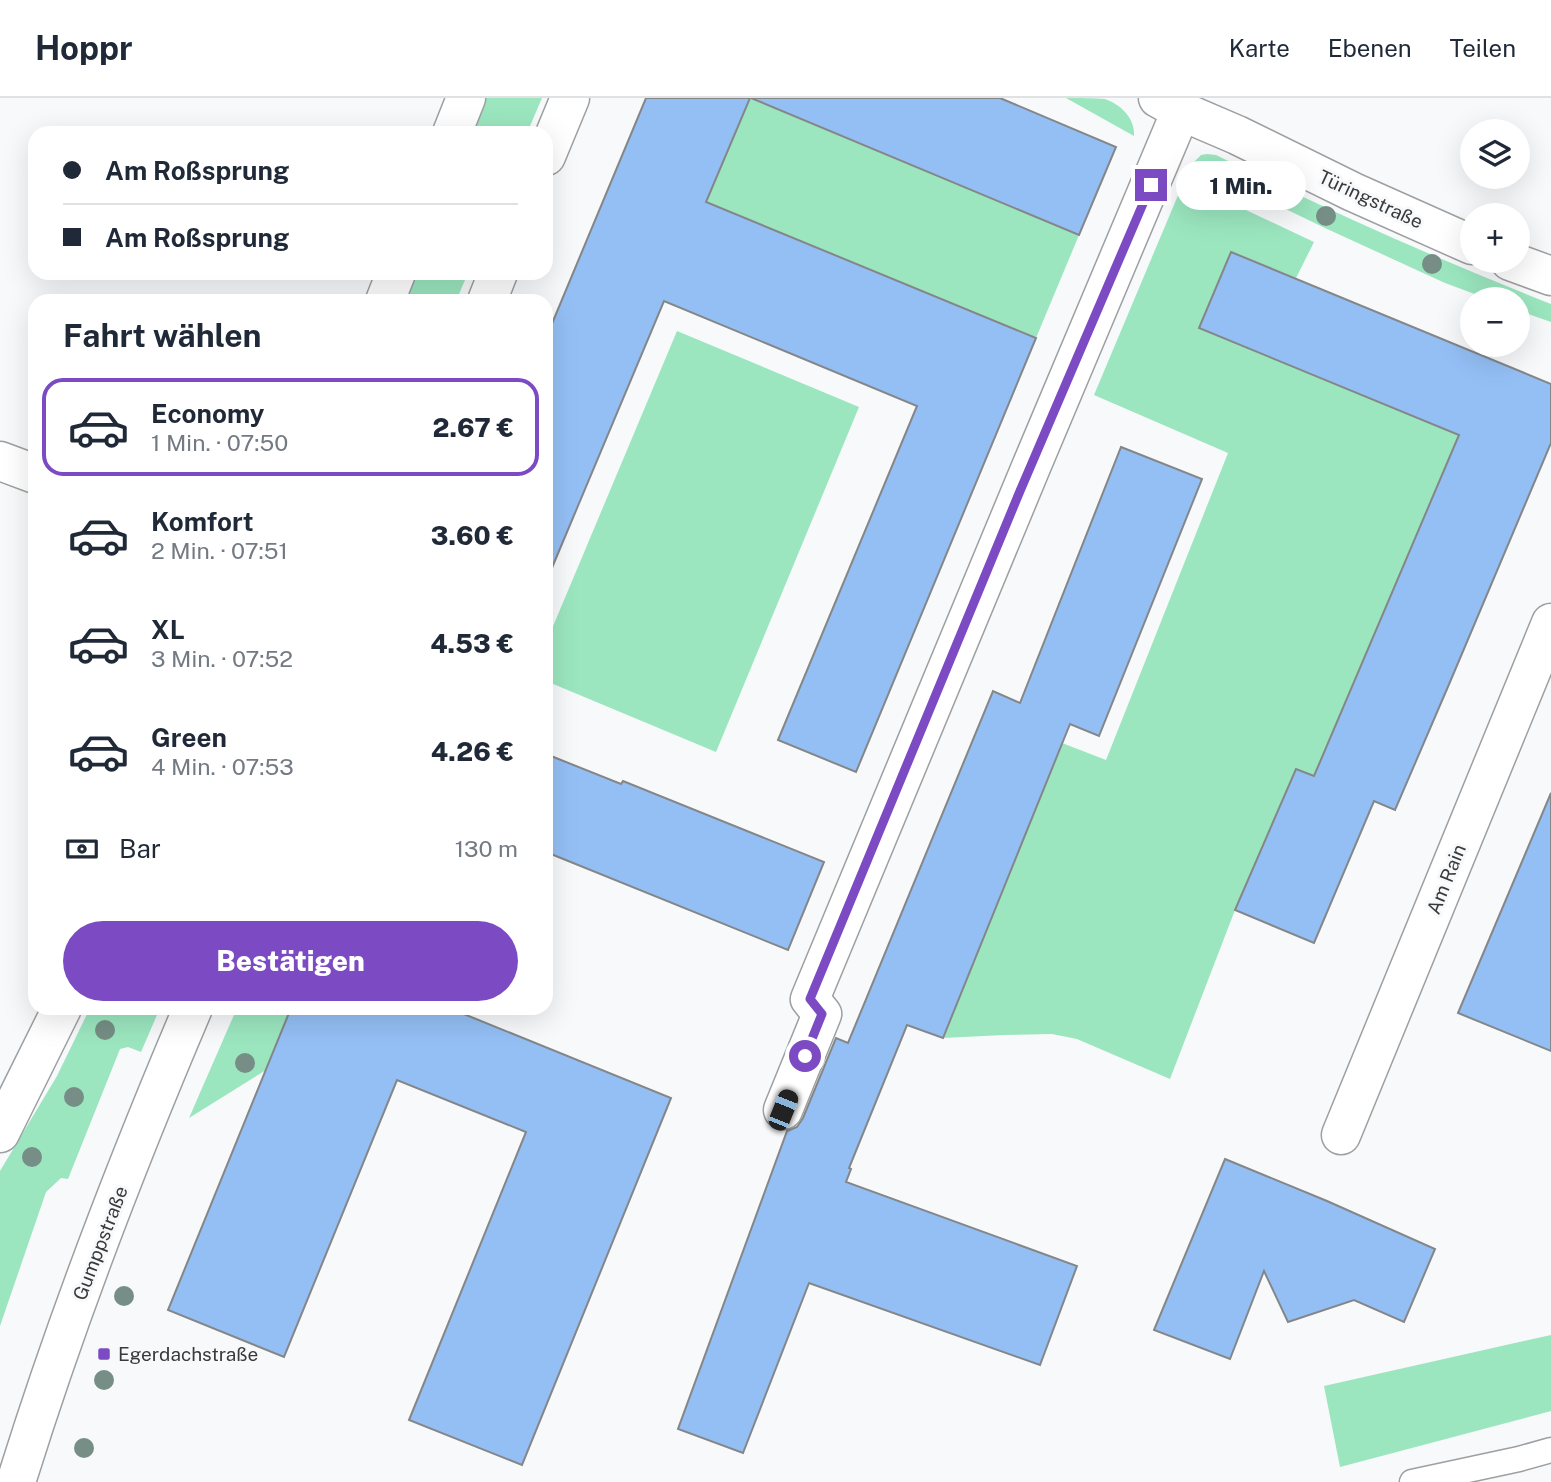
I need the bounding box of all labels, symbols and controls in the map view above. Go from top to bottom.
text: Hoppr [35,29,133,67]
text: Karte [1229,34,1290,62]
text: Ebenen [1328,34,1412,62]
text: Teilen [1450,34,1516,62]
map controls [1460,119,1530,357]
button: layers [1460,119,1530,189]
text: Am Roßsprung [105,155,289,186]
callout: 1 Min. [1176,160,1305,210]
street label: Türingstraße [1315,165,1427,233]
route end [1135,169,1167,201]
text: 1 Min. [1209,172,1273,199]
button: + [1460,203,1530,273]
text: Am Roßsprung [105,222,289,253]
button: − [1460,287,1530,357]
text: Fahrt wählen [63,317,262,354]
icon: car [67,396,130,459]
text: Economy [151,398,264,429]
text: 2.67 € [432,412,514,443]
text: 1 Min. · 07:50 [151,429,288,456]
icon: car [67,504,130,567]
text: Komfort [151,506,253,537]
text: 3.60 € [431,520,514,551]
text: 2 Min. · 07:51 [151,537,288,564]
icon: car [67,612,130,675]
text: XL [151,614,185,645]
text: 4.53 € [430,628,514,659]
text: 3 Min. · 07:52 [151,645,293,672]
icon: car [67,720,130,783]
text: Green [151,722,227,753]
text: 4.26 € [431,736,514,767]
text: 4 Min. · 07:53 [151,753,294,780]
icon: cash [63,830,101,868]
text: Bar [119,833,161,864]
text: 130 m [455,835,518,862]
street label: Am Rain [1422,841,1470,917]
button: Bestätigen [63,921,518,1001]
route start [789,1040,821,1072]
car [766,1087,801,1133]
street label: Gumppstraße [68,1183,132,1303]
place label: Egerdachstraße [118,1343,258,1365]
marker: Egerdachstraße [96,1346,112,1362]

